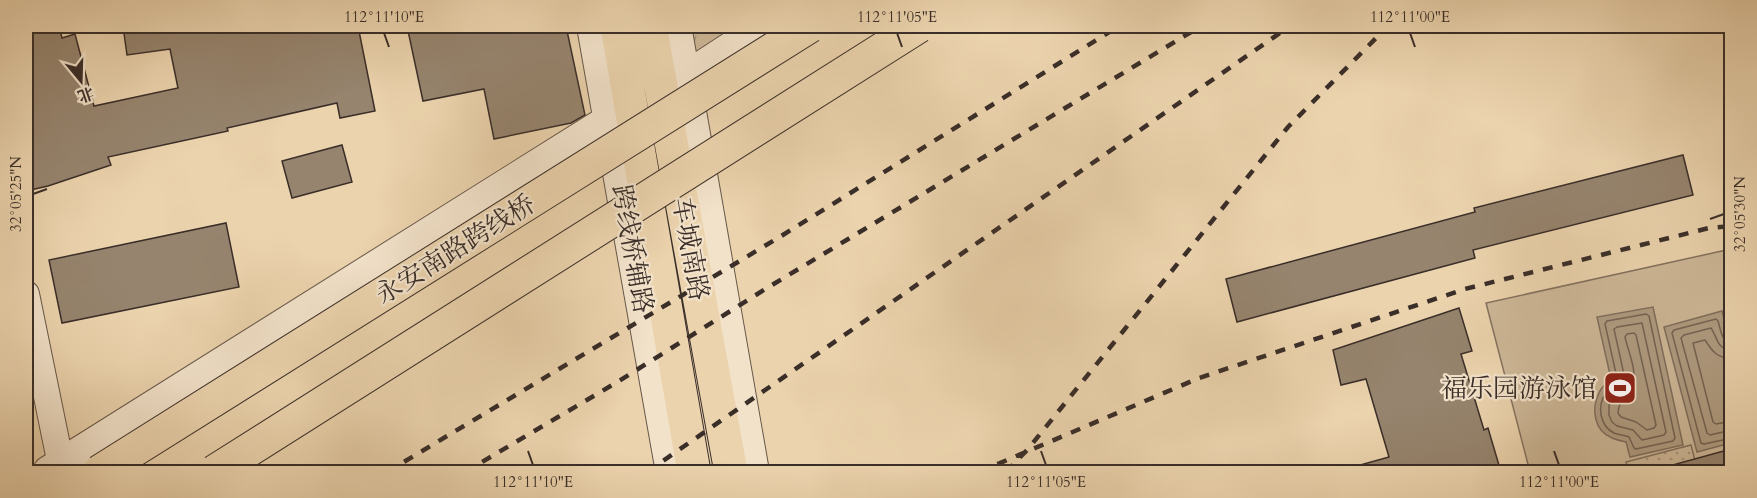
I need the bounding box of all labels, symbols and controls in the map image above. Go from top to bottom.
text: 112°11'10"E [344,7,424,27]
text: 112°11'05"E [857,7,937,27]
text: 112°11'00"E [1370,7,1450,27]
north arrow [51,51,111,111]
text: 北 [74,81,97,107]
text: 32°05'25"N [6,156,26,232]
text: 32°05'30"N [1730,176,1750,252]
street label: 跨线桥辅路 [604,182,661,316]
street label: 永安南路跨线桥 [369,186,542,312]
street label: 车城南路 [664,195,717,303]
sports icon: 福乐园游泳馆 [1602,370,1638,406]
place label: 福乐园游泳馆 [1441,371,1597,406]
text: 112°11'10"E [493,472,573,492]
text: 112°11'05"E [1006,472,1086,492]
text: 112°11'00"E [1519,472,1599,492]

